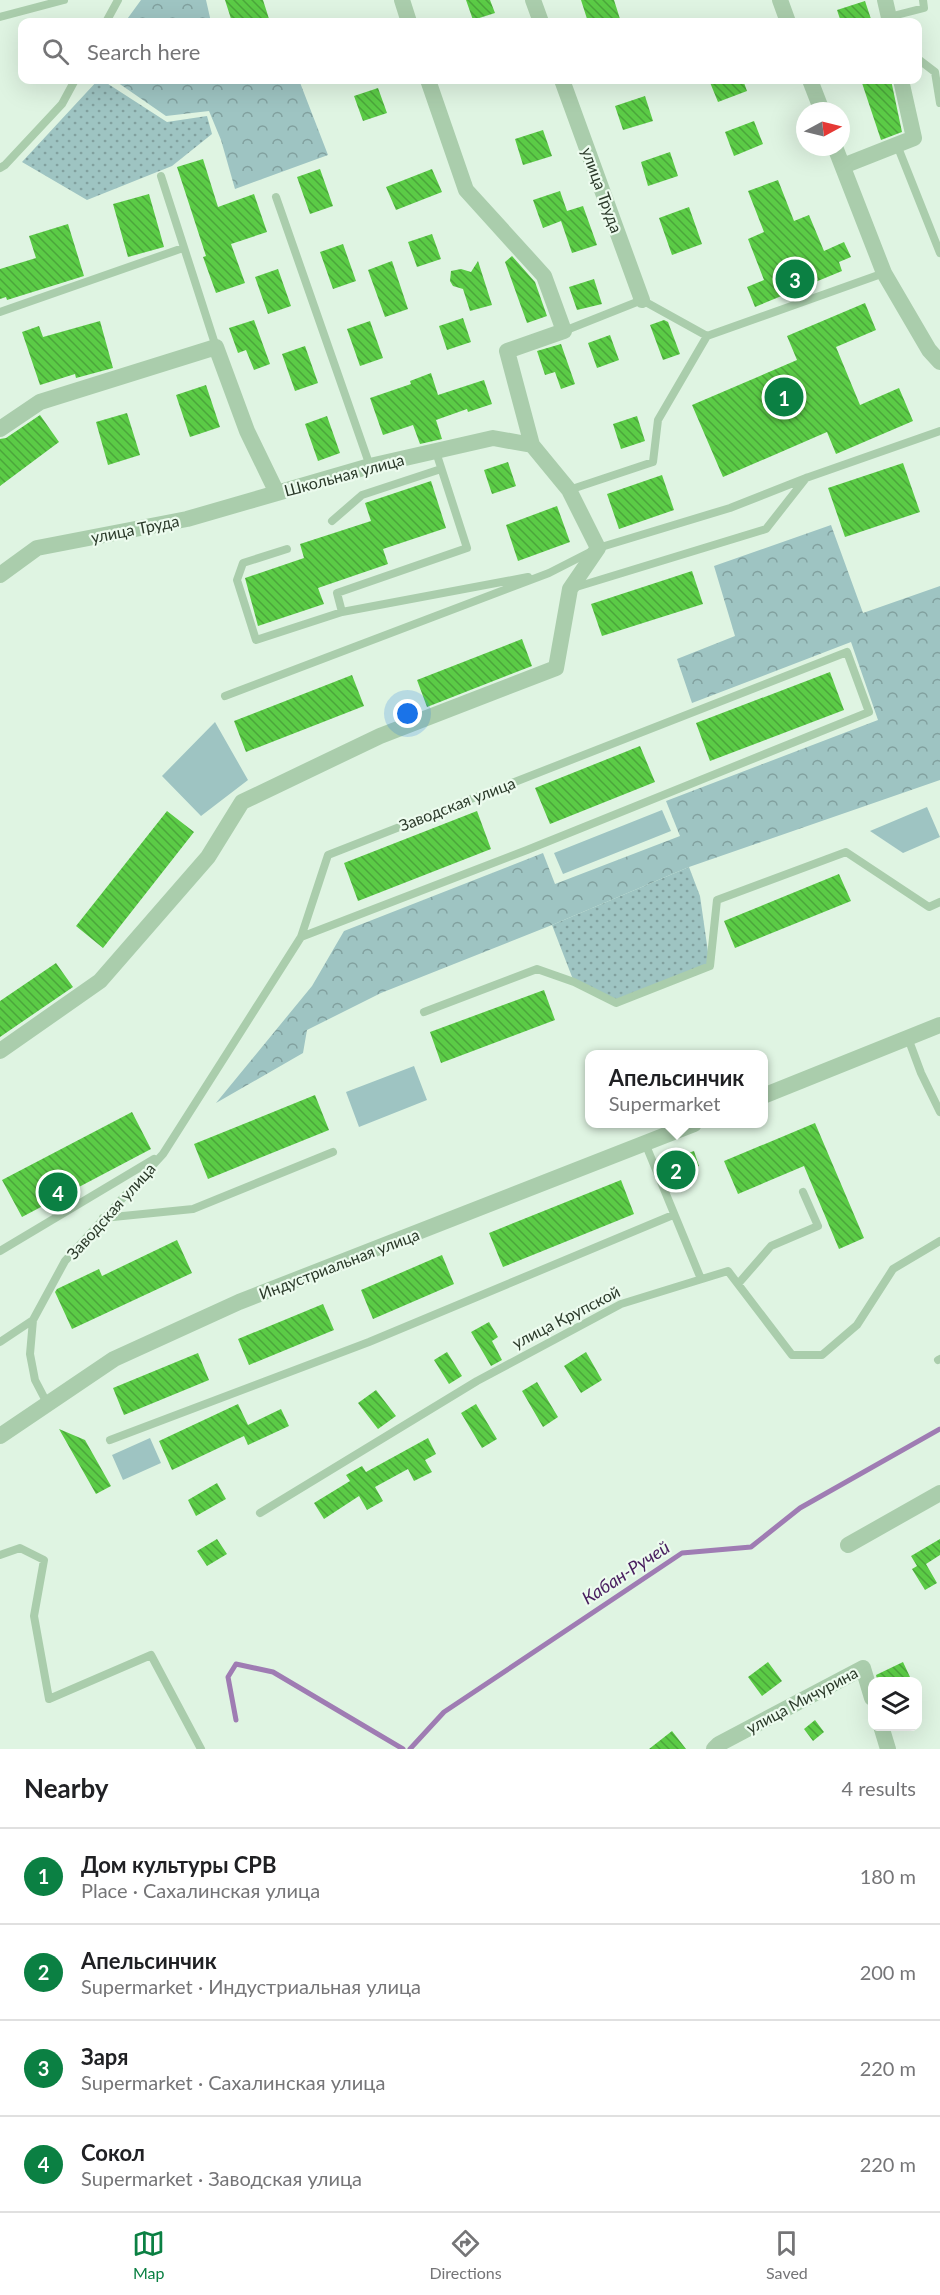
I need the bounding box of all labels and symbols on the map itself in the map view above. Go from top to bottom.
north arrow [796,102,850,156]
street label: улица Труда [578,144,627,235]
pin: 3 [776,256,814,302]
pin: 1 [764,374,804,420]
street label: Школьная улица [282,449,406,500]
street label: улица Труда [89,511,181,546]
your location [393,699,422,728]
street label: Заводская улица [396,773,518,834]
pin: 2 [656,1148,696,1192]
street label: Заводская улица [62,1159,159,1263]
pin: 4 [38,1170,78,1214]
street label: Индустриальная улица [256,1224,422,1303]
street label: улица Крупской [509,1281,623,1352]
water label: Кабан-Ручей [577,1536,673,1609]
street label: улица Мичурина [743,1662,861,1737]

